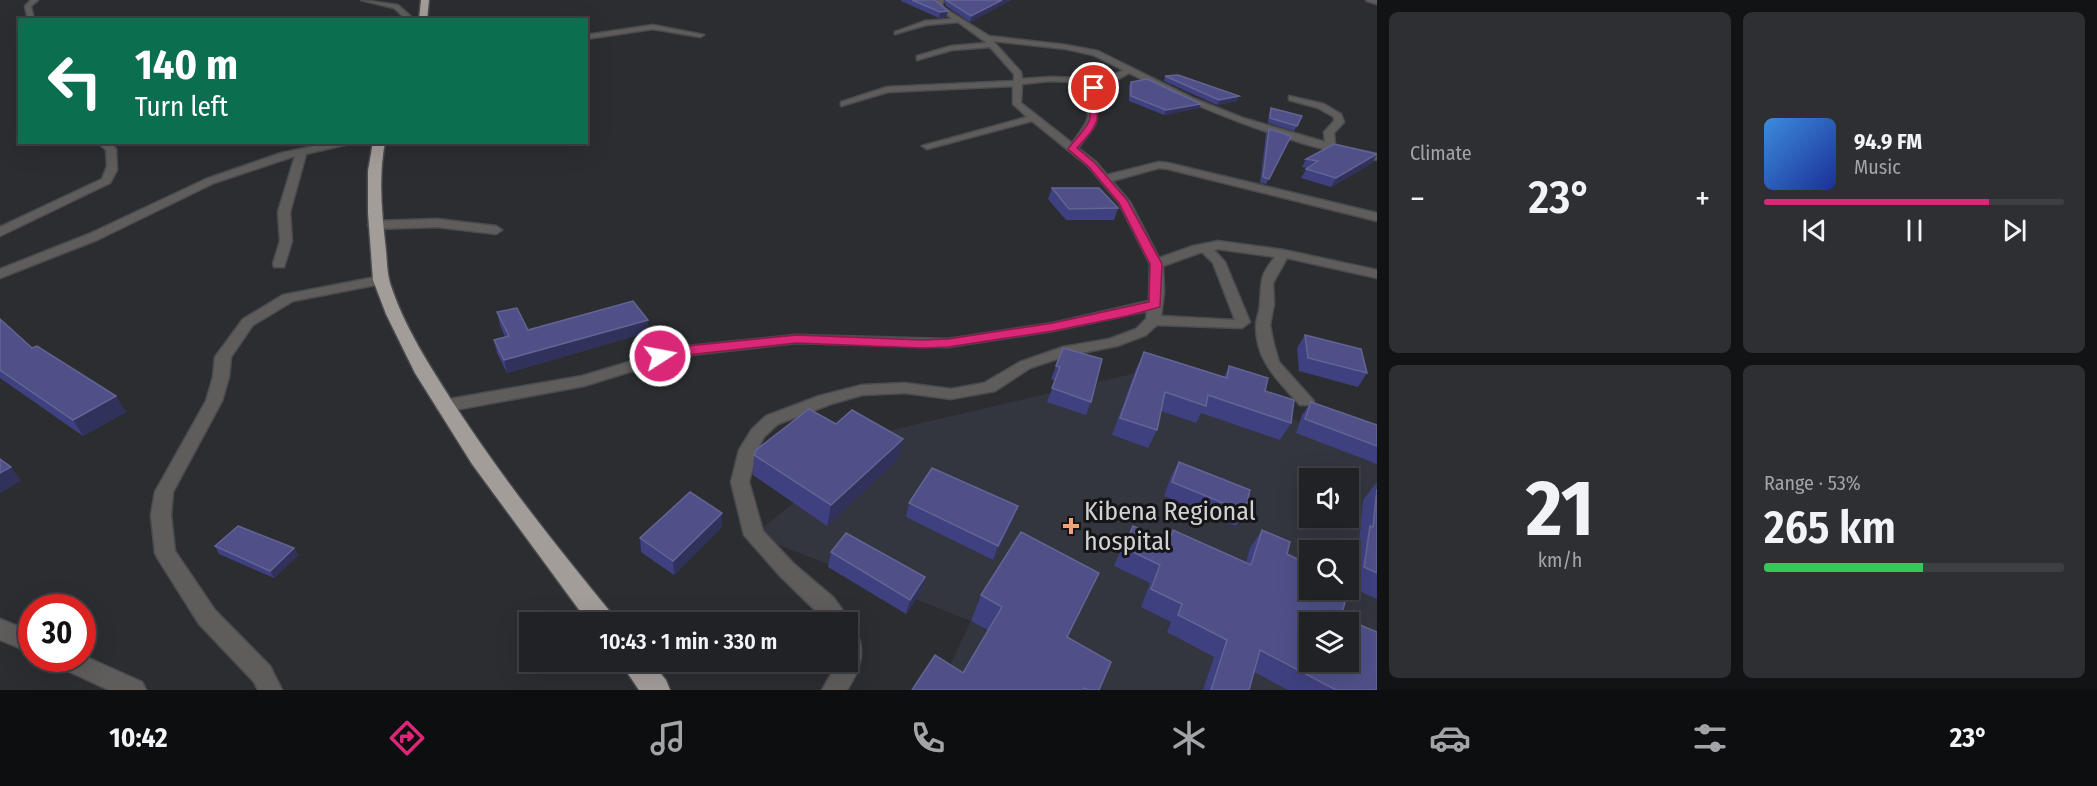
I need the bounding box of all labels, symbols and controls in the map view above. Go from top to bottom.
text: 140 m [135,40,238,90]
icon: left [36,42,114,120]
pin [1068,62,1119,113]
icon: arrive [1077,71,1110,104]
text: Turn left [135,91,228,123]
text: 94.9 FM [1854,128,1922,155]
text: Climate [1410,141,1472,165]
text: Music [1854,155,1901,179]
text: 23° [1529,171,1591,225]
text: − [1410,179,1425,219]
text: + [1695,179,1710,219]
icon: previous [1798,214,1831,247]
icon: pause [1898,214,1931,247]
icon: next [1998,214,2031,247]
position arrow [628,324,692,388]
text: 21 [1526,462,1594,556]
map controls [1299,468,1359,672]
button: sound [1299,468,1359,528]
text: Range · 53% [1764,471,1861,495]
place label: Kibena Regional hospital [1084,496,1256,557]
text: 265 km [1764,501,1896,555]
marker: Kibena Regional hospital [1062,517,1080,535]
button: search [1299,540,1359,600]
text: km/h [1538,548,1582,572]
speed limit sign: 30 [18,594,96,672]
button: layers [1299,612,1359,672]
text: 10:43 · 1 min · 330 m [600,628,777,655]
icon: directions [386,717,428,759]
icon: music [647,717,689,759]
icon: phone [907,717,949,759]
icon: climate [1168,717,1210,759]
icon: car [1429,717,1471,759]
icon: filters [1689,717,1731,759]
text: 10:42 [109,722,168,754]
text: 23° [1950,722,1988,754]

